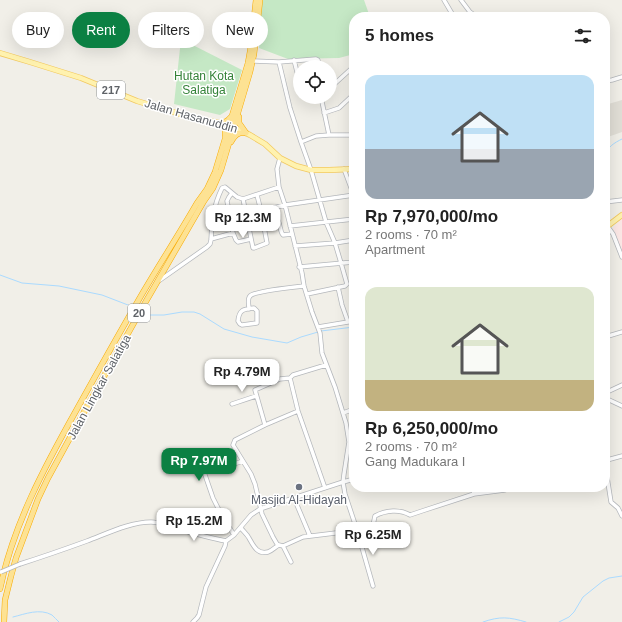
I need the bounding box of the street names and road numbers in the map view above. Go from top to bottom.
road number: 217 [97,81,125,99]
street label: Jalan Hasanuddin [143,96,239,136]
road number: 20 [128,304,150,322]
street label: Jalan Lingkar Salatiga [64,332,134,442]

